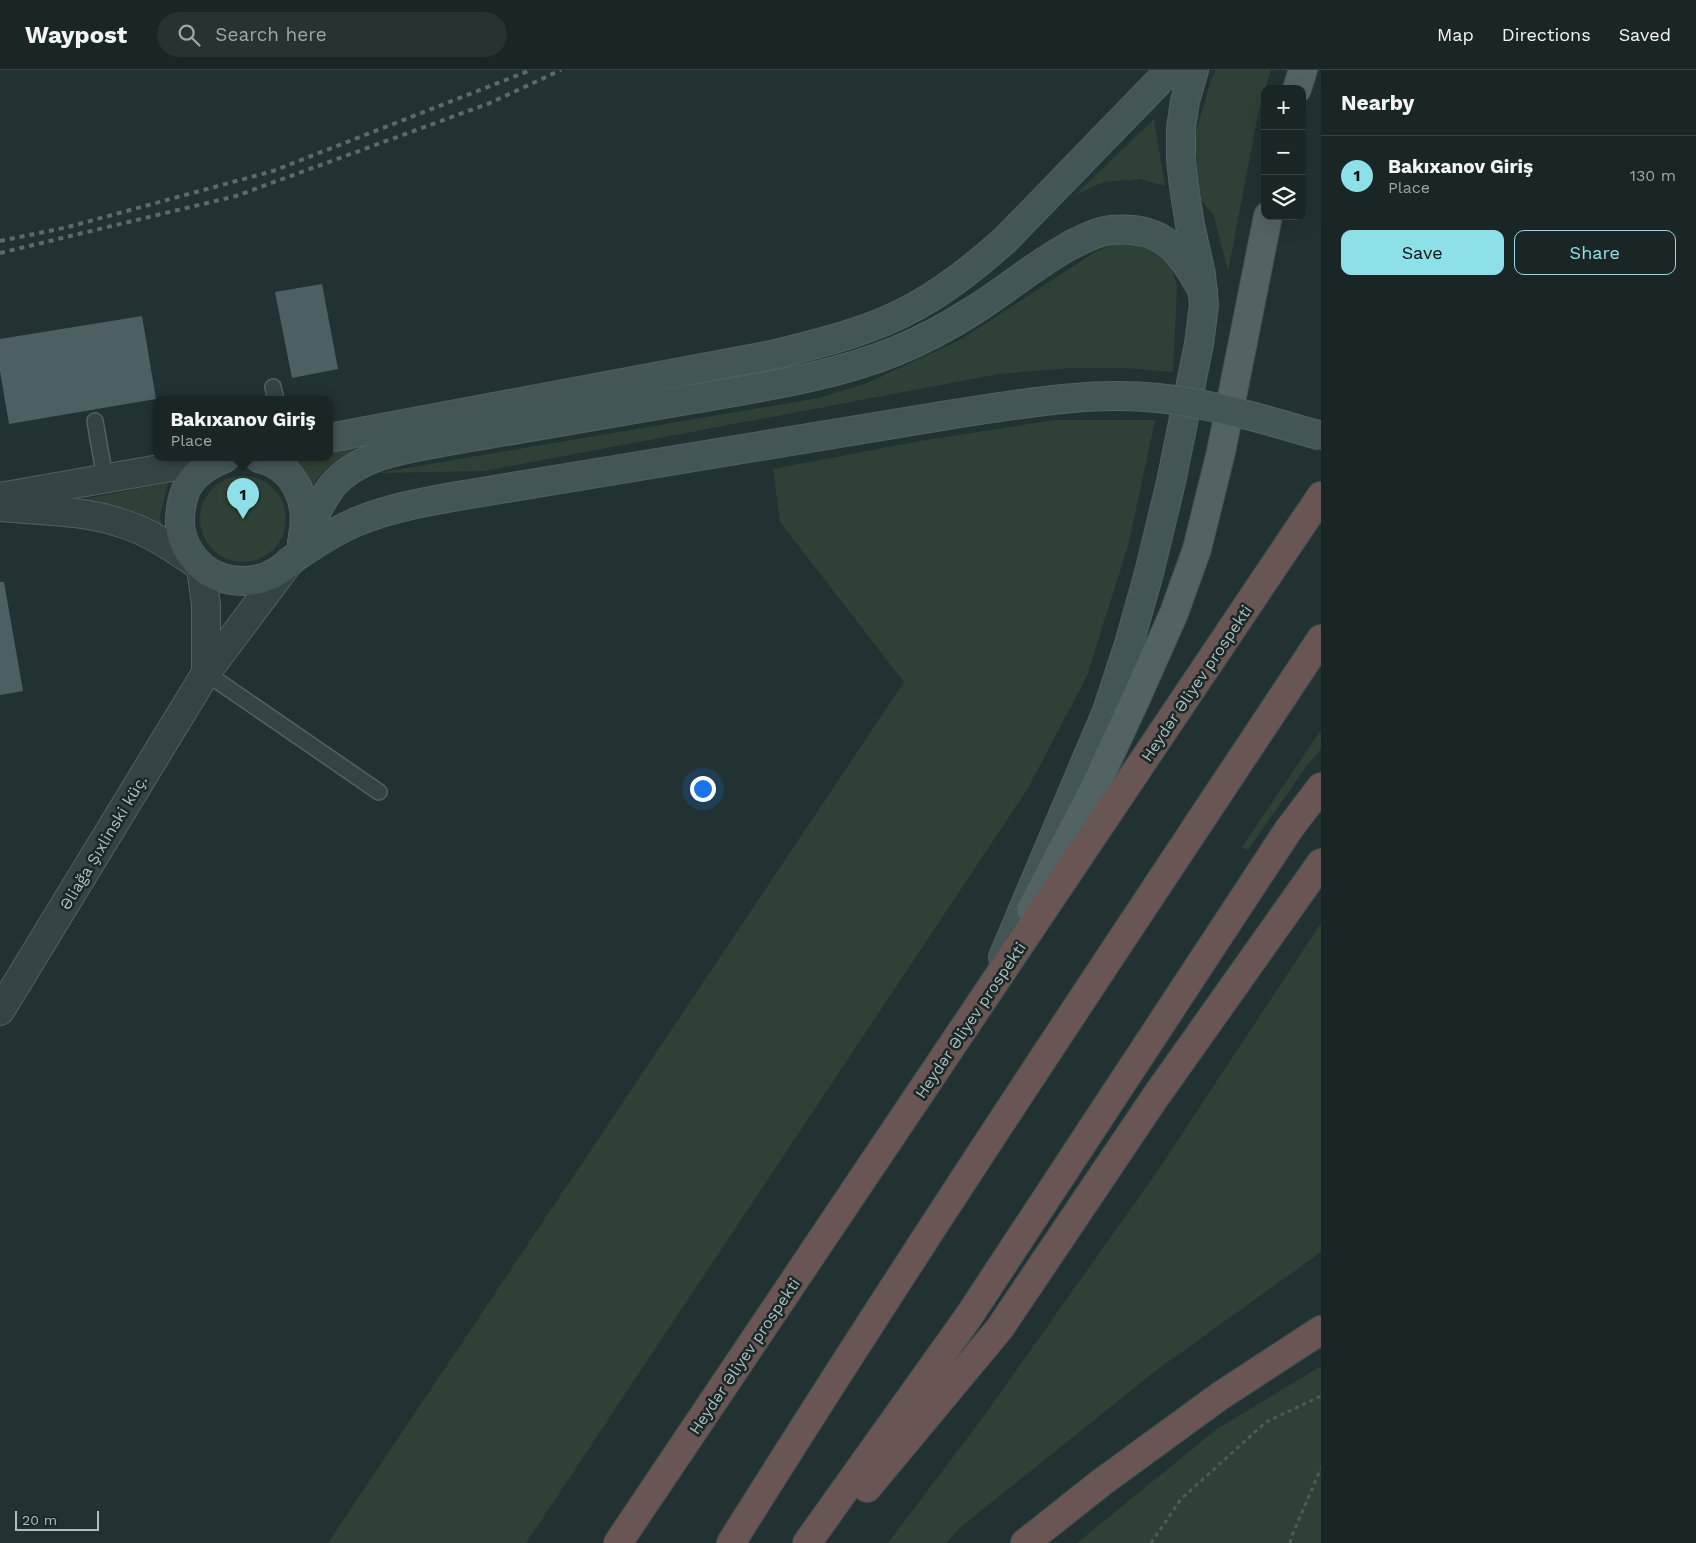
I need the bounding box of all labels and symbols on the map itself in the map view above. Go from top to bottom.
pin: 1 [227,478,259,519]
street label: Heydər Əliyev prospekti [1137,602,1256,765]
street label: Əliağa Şıxlinski küç. [56,772,151,913]
your location [690,776,716,802]
street label: Heydər Əliyev prospekti [911,939,1030,1102]
street label: Heydər Əliyev prospekti [685,1275,804,1438]
scale bar [15,1508,99,1531]

